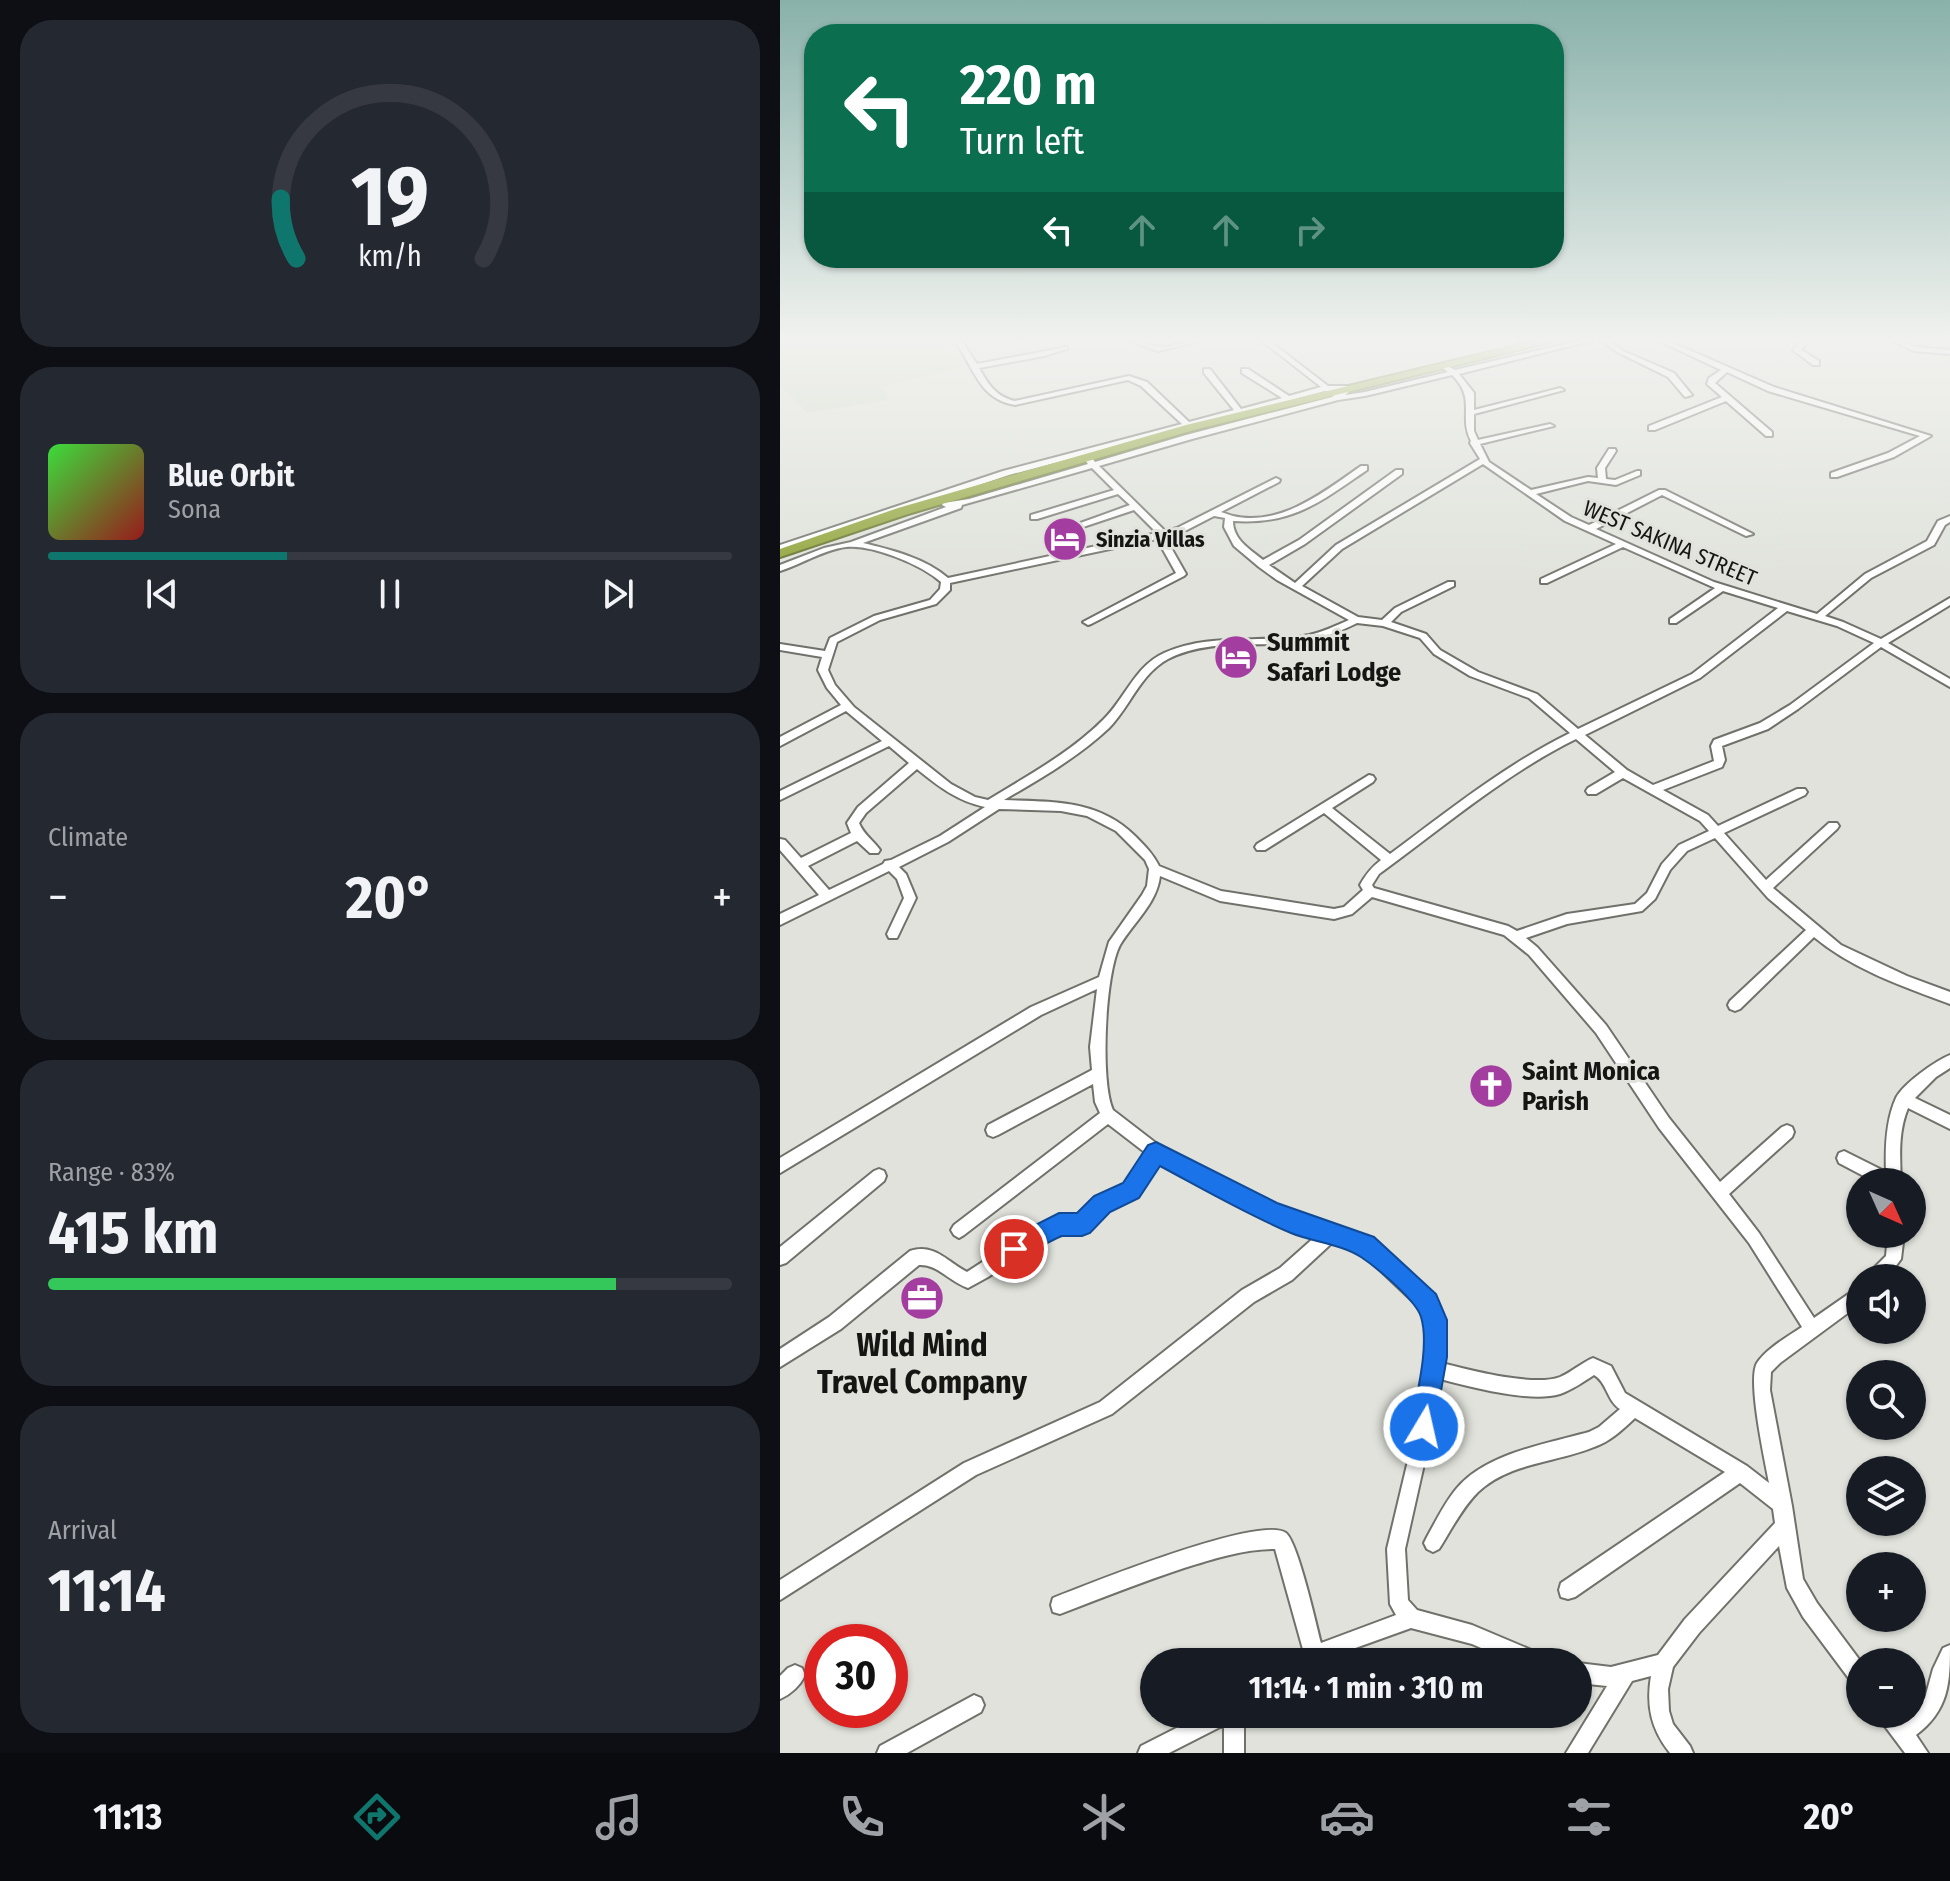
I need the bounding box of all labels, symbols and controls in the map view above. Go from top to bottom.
text: 220 m [960,52,1097,119]
icon: left [828,56,932,160]
text: Turn left [960,120,1084,164]
text: 19 [351,147,429,247]
icon: left [1036,208,1080,252]
icon: ahead [1120,208,1164,252]
icon: ahead [1204,208,1248,252]
icon: right [1288,208,1332,252]
text: km/h [358,239,422,274]
text: Blue Orbit [168,458,294,494]
text: Sona [168,494,221,525]
street label: WEST SAKINA STREET [1579,494,1761,592]
hotel icon: Sinzia Villas [1041,515,1089,563]
place label: Sinzia Villas [1096,526,1205,553]
icon: previous [140,572,184,616]
icon: pause [368,572,412,616]
icon: next [596,572,640,616]
place label: Summit Safari Lodge [1267,627,1401,688]
hotel icon: Summit Safari Lodge [1212,633,1260,681]
text: Climate [48,822,128,853]
text: 20° [346,862,434,934]
text: − [48,871,68,924]
text: + [712,871,732,924]
place label: Saint Monica Parish [1522,1056,1660,1117]
church icon: Saint Monica Parish [1467,1062,1515,1110]
text: Range · 83% [48,1157,175,1188]
north arrow [1846,1168,1926,1248]
map controls [1846,1168,1926,1728]
text: 415 km [48,1197,218,1269]
pin [980,1215,1048,1283]
icon: arrive [992,1227,1036,1271]
button: sound [1846,1264,1926,1344]
office icon: Wild Mind Travel Company [898,1274,946,1322]
place label: Wild Mind Travel Company [817,1326,1028,1401]
button: search [1846,1360,1926,1440]
position arrow [1382,1385,1466,1469]
button: layers [1846,1456,1926,1536]
text: Arrival [48,1515,117,1546]
button: + [1846,1552,1926,1632]
text: 11:14 [48,1555,166,1627]
speed limit sign: 30 [804,1624,908,1728]
button: − [1846,1648,1926,1728]
text: 11:14 · 1 min · 310 m [1249,1670,1483,1706]
icon: directions [349,1789,405,1845]
icon: music [591,1789,647,1845]
icon: phone [834,1789,890,1845]
icon: climate [1076,1789,1132,1845]
icon: car [1319,1789,1375,1845]
icon: filters [1561,1789,1617,1845]
text: 11:13 [93,1795,162,1839]
text: 20° [1803,1795,1857,1839]

